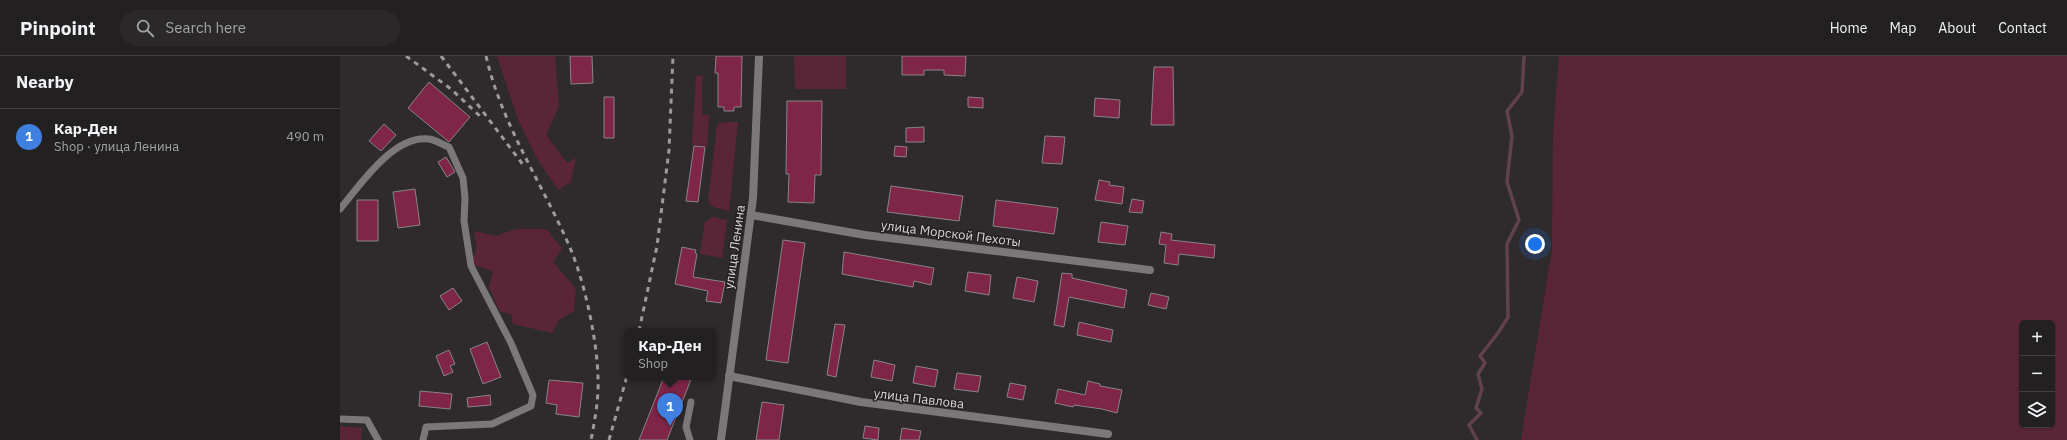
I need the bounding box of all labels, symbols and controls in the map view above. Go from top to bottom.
search box [120,10,400,46]
text: Pinpoint [20,16,96,40]
icon: search [134,17,156,39]
text: Search here [166,18,246,37]
text: Home [1830,19,1867,37]
text: Map [1889,19,1916,37]
text: About [1938,19,1976,37]
text: Contact [1998,19,2047,37]
text: Nearby [16,71,74,93]
text: Кар-Ден [54,119,117,138]
text: 1 [25,128,33,145]
text: 490 m [286,128,324,145]
text: Shop · улица Ленина [54,138,179,155]
street label: улица Ленина [720,204,749,290]
street label: улица Морской Пехоты [880,216,1022,251]
your location [1525,234,1545,254]
map controls [2019,320,2055,428]
button: + [2019,320,2055,356]
popup [624,328,716,380]
text: Кар-Ден [638,336,702,355]
text: Shop [638,355,668,372]
button: − [2019,356,2055,392]
street label: улица Павлова [873,385,965,412]
button: layers [2019,392,2055,428]
pin: 1 [657,393,683,426]

